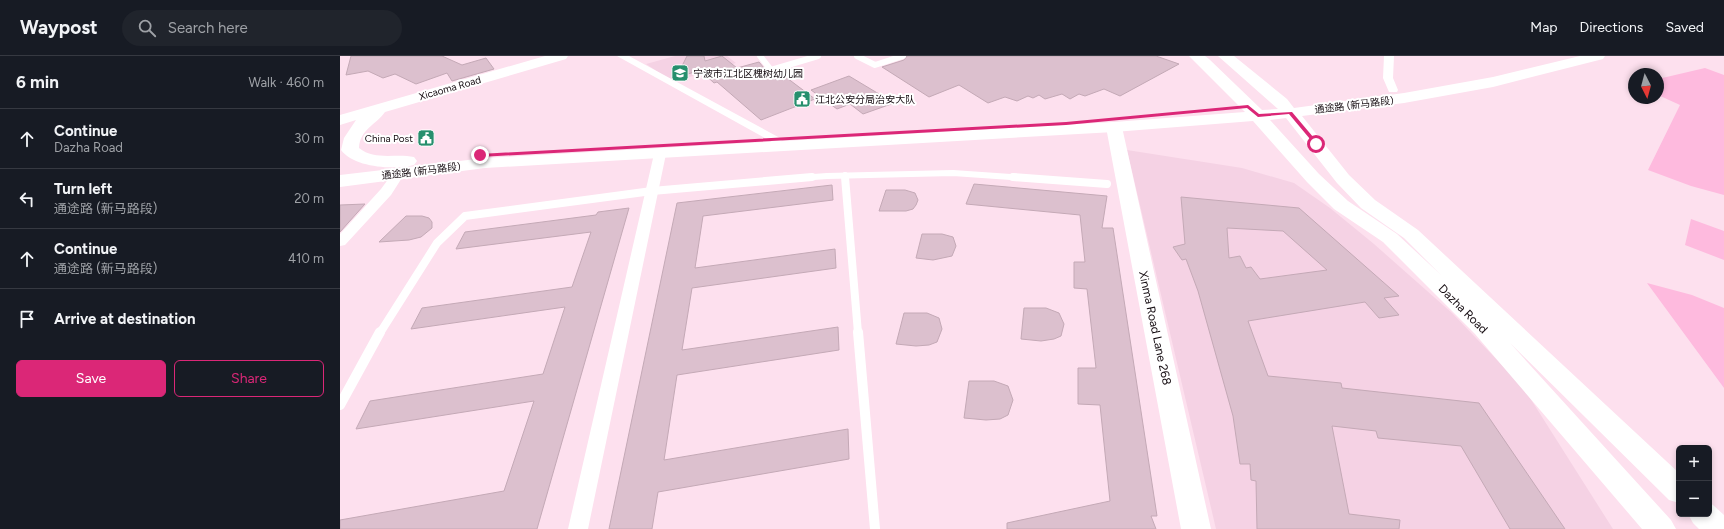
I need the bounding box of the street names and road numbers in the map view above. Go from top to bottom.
street label: Xicaoma Road [418,73,483,103]
street label: 通途路 (新马路段) [1314,94,1394,116]
street label: 通途路 (新马路段) [381,160,461,182]
street label: Xinma Road Lane 268 [1136,270,1174,386]
street label: Dazha Road [1436,282,1490,336]

